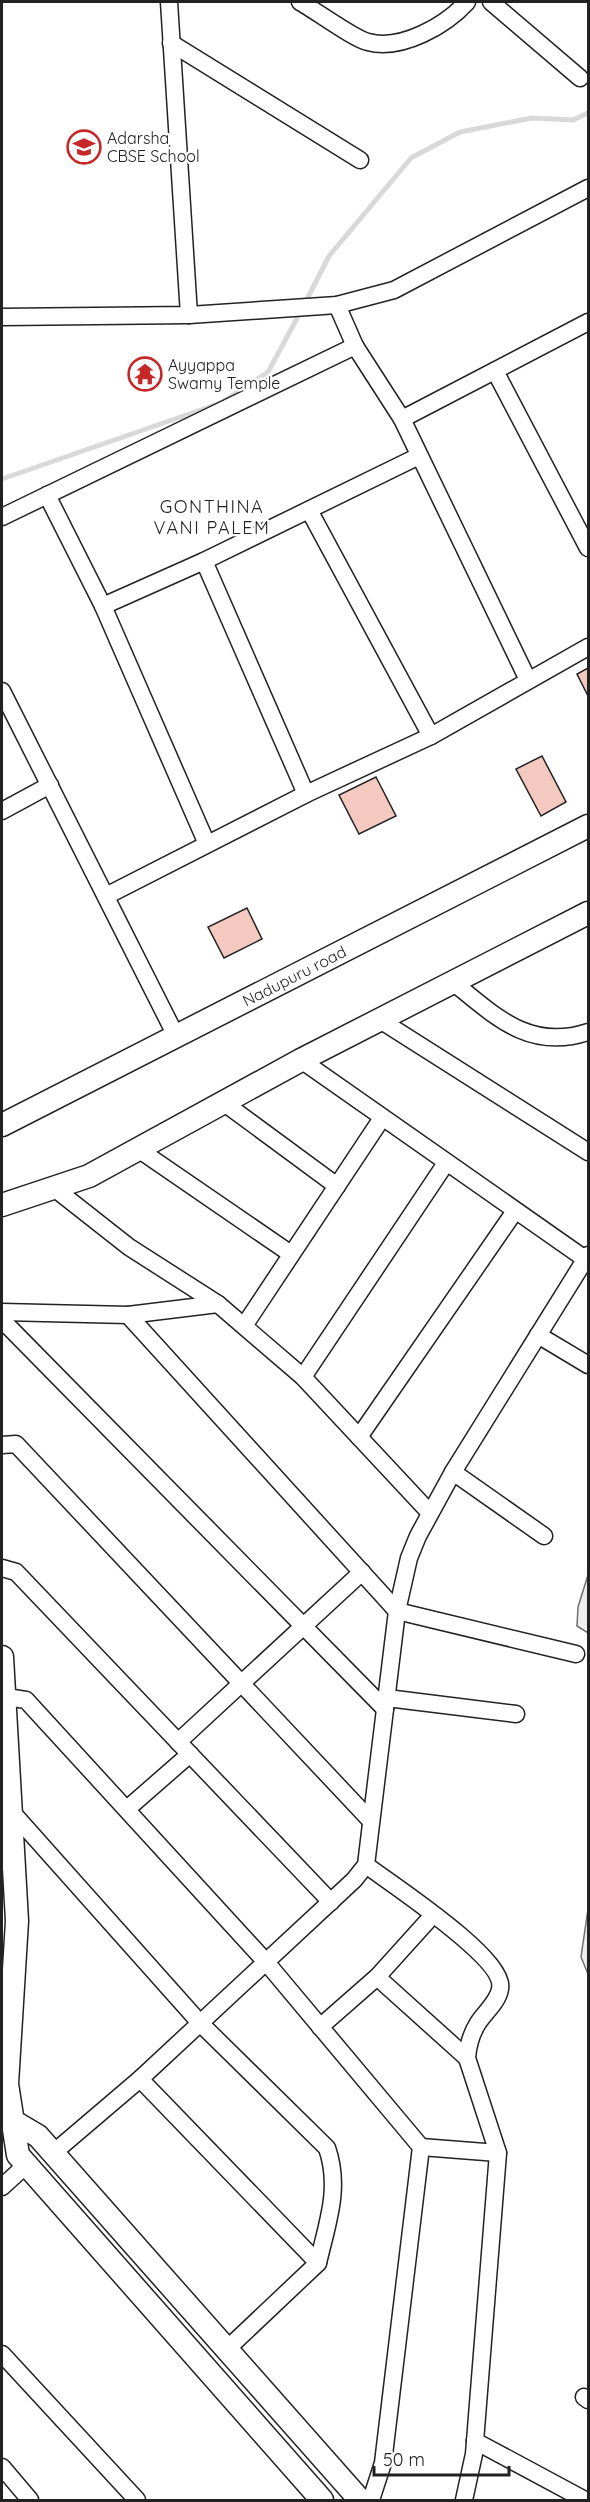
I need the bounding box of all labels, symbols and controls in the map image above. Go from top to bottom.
place label: Adarsha CBSE School [107,128,200,166]
school or university icon: Adarsha CBSE School [66,129,102,165]
place label: Ayyappa Swamy Temple [168,355,280,393]
temple icon: Ayyappa Swamy Temple [127,356,163,392]
district label: GONTHINA VANI PALEM [154,495,270,539]
street label: Nadupuru road [239,941,349,1011]
scale bar [374,2439,509,2477]
text: 50 m [383,2448,425,2471]

